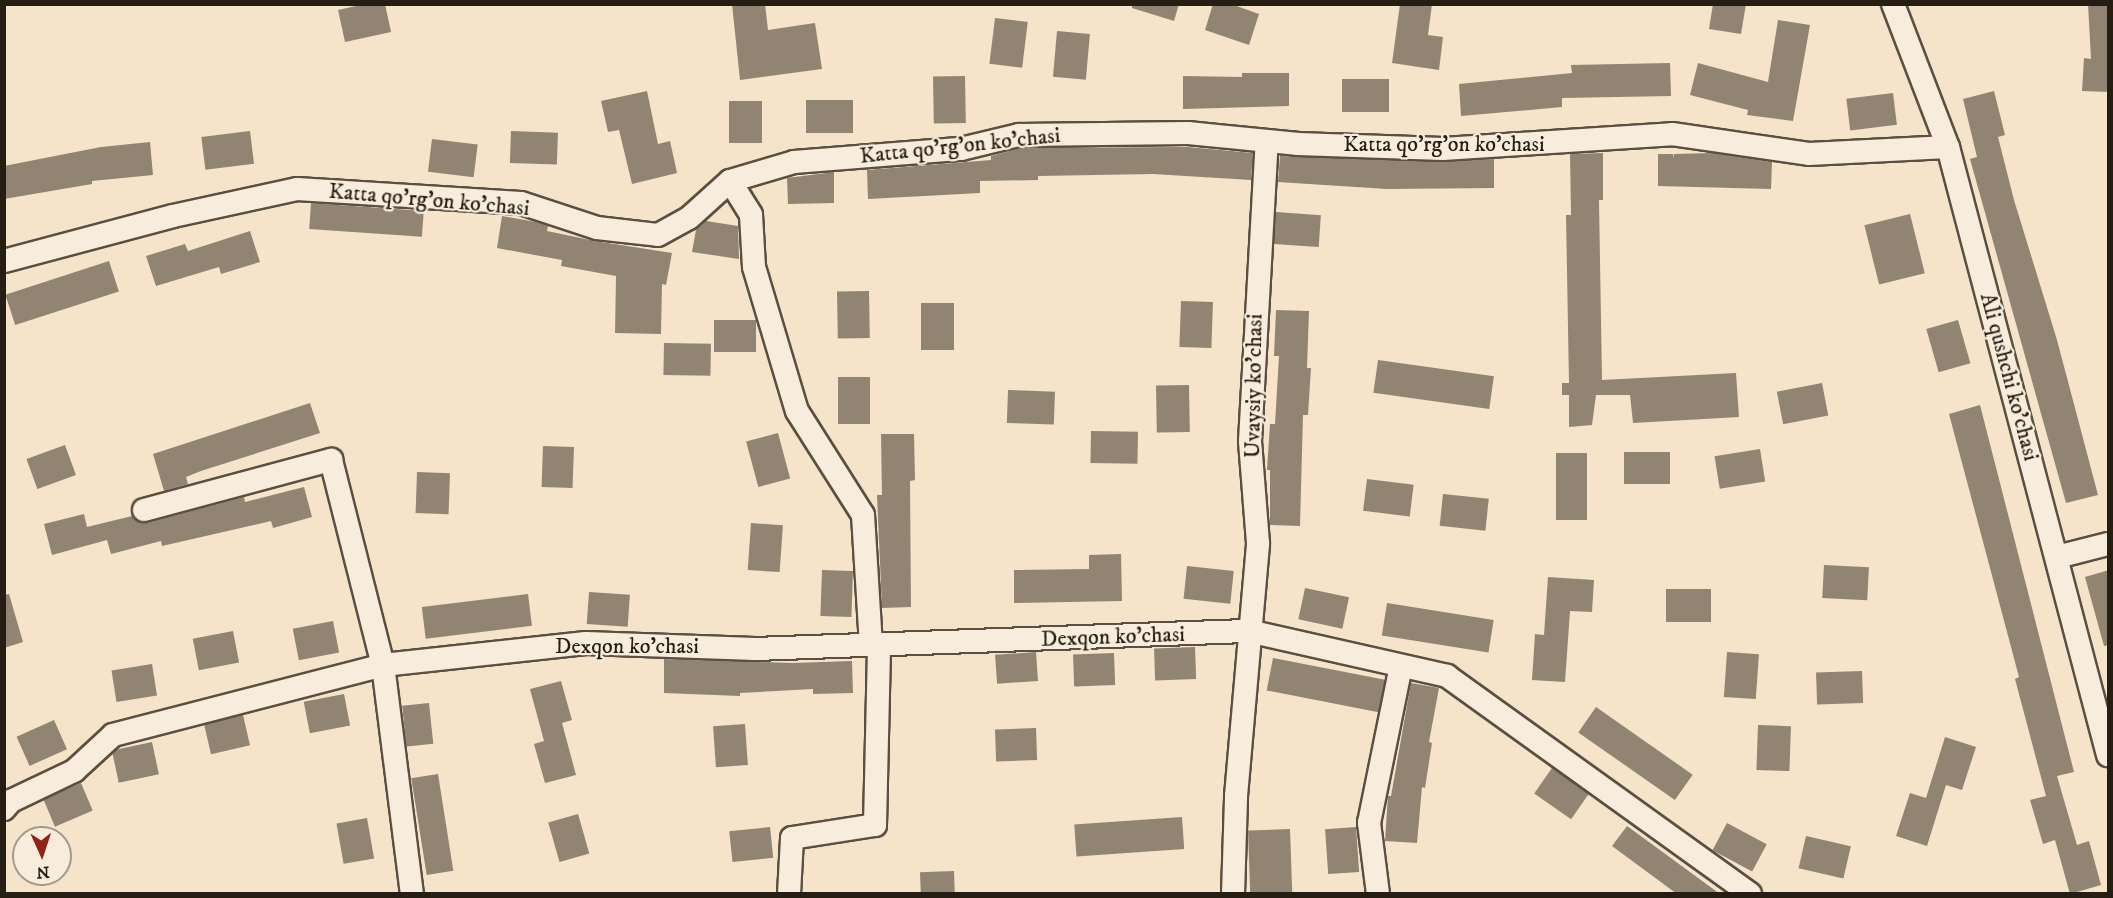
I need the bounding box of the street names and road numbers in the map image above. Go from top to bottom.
street label: Katta qo'rg'on ko'chasi [859,122,1061,170]
street label: Katta qo'rg'on ko'chasi [1343,132,1545,158]
street label: Katta qo'rg'on ko'chasi [328,178,530,222]
street label: Ali qushchi ko'chasi [1974,290,2044,464]
street label: Uvaysiy ko'chasi [1240,314,1268,458]
street label: Dexqon ko'chasi [1041,621,1185,653]
street label: Dexqon ko'chasi [555,634,699,660]

